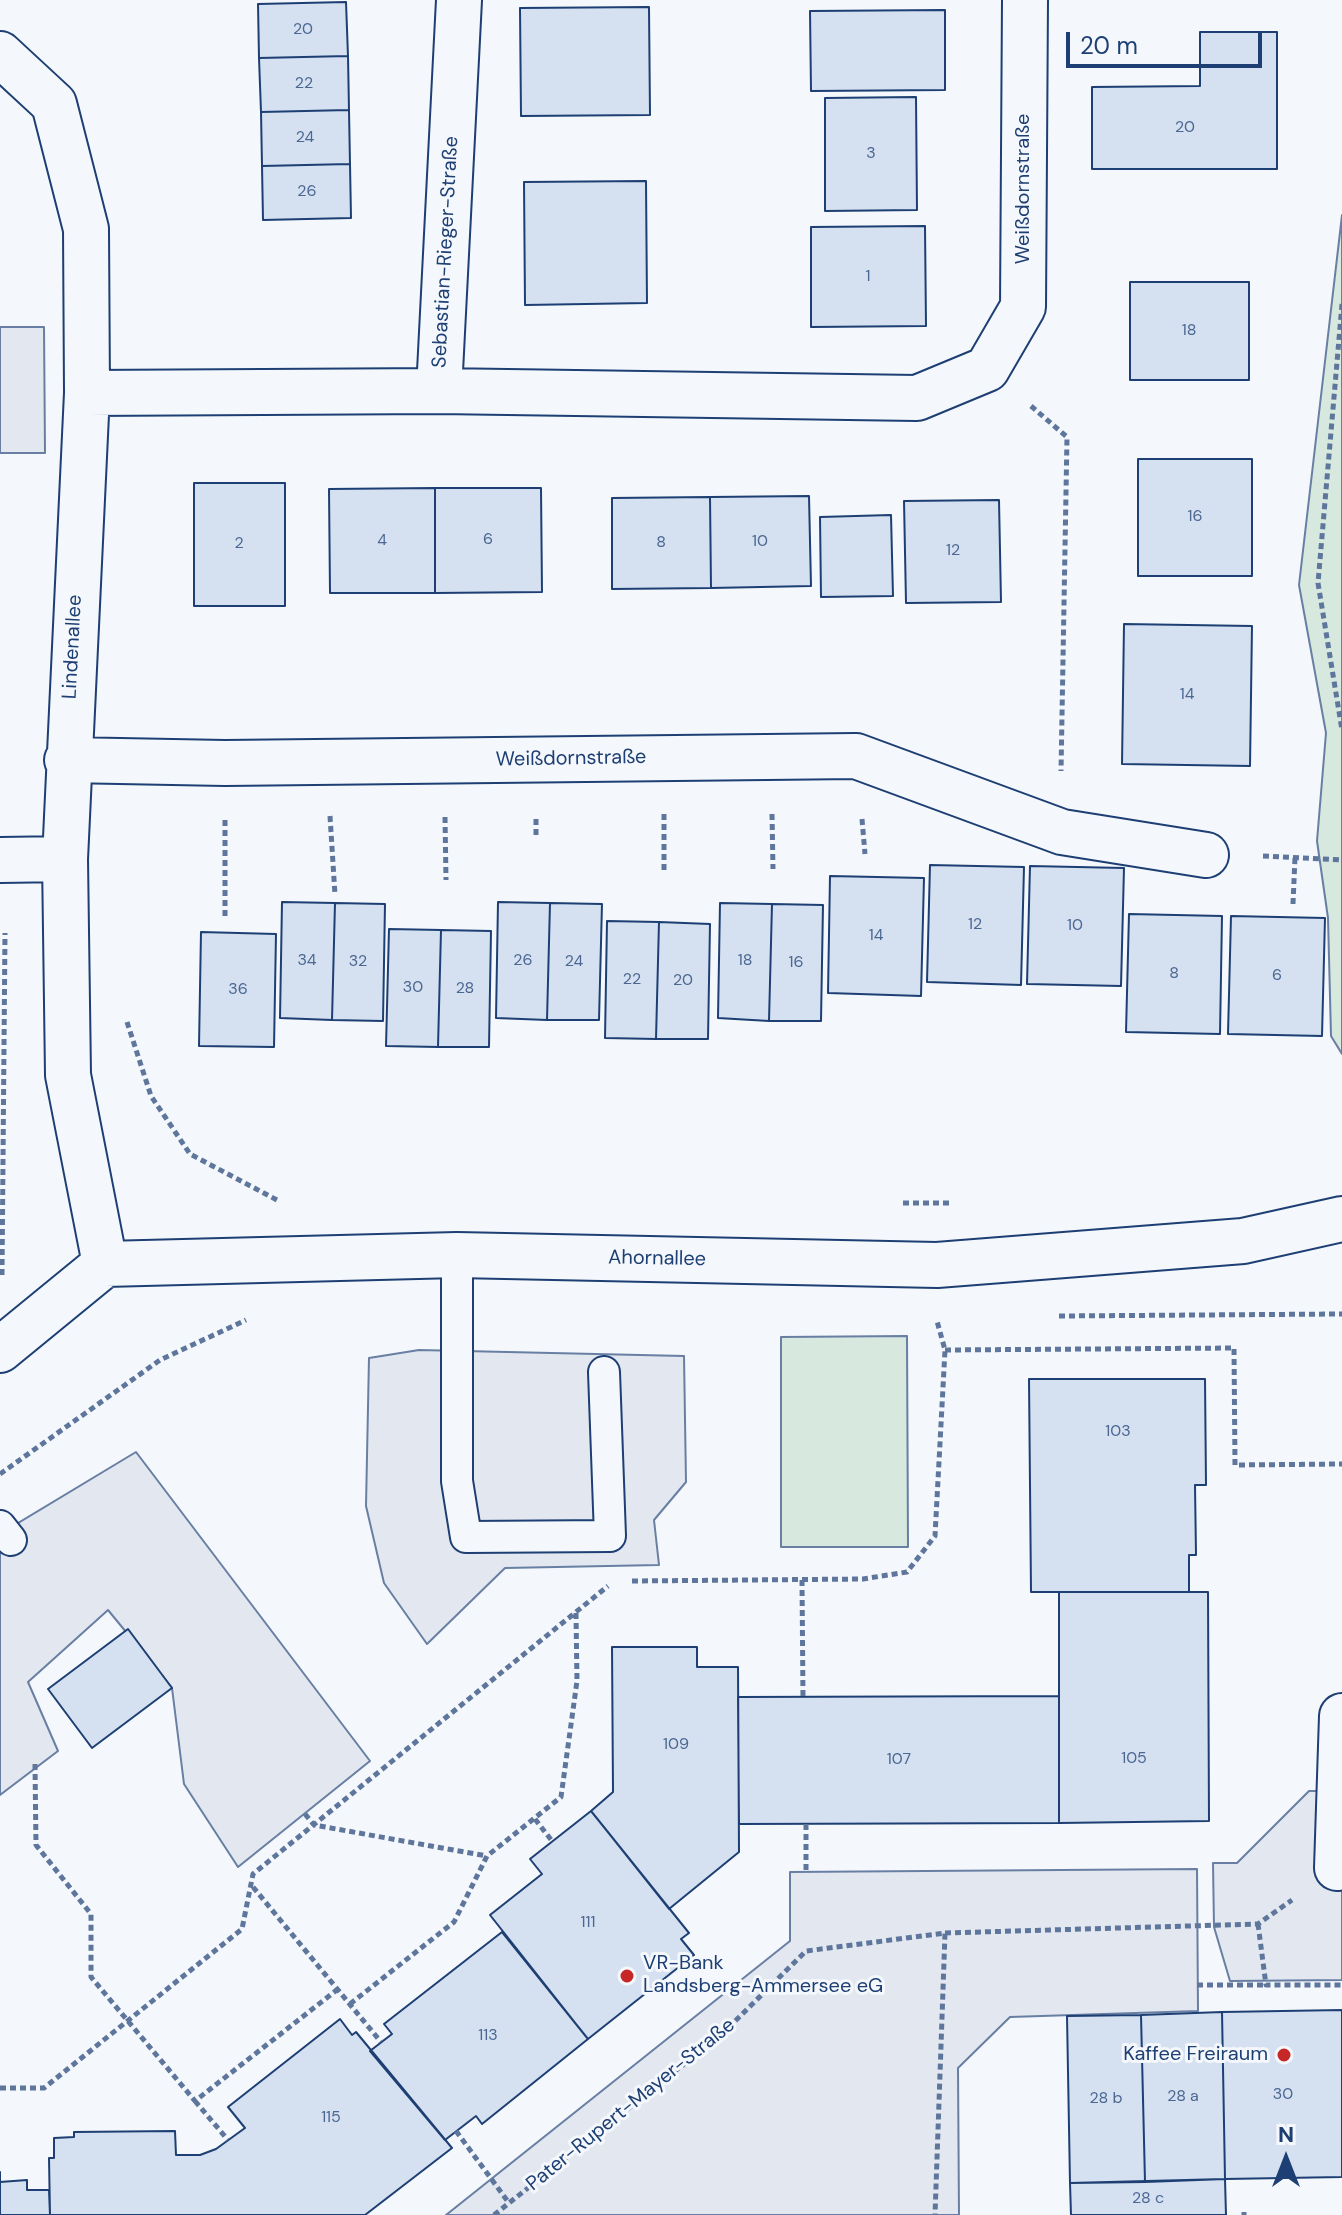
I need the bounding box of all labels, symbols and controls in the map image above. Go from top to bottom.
scale bar [1070,16,1266,66]
house number: 20 [293,20,313,40]
text: 20 m [1080,30,1138,61]
house number: 22 [295,74,313,94]
street label: Weißdornstraße [1012,114,1036,264]
house number: 20 [1175,118,1195,138]
house number: 24 [296,128,314,148]
street label: Sebastian-Rieger-Straße [428,135,464,369]
house number: 3 [866,144,876,164]
house number: 26 [297,182,317,202]
house number: 1 [866,267,870,287]
house number: 18 [1182,321,1196,341]
house number: 16 [1187,507,1203,527]
house number: 6 [483,530,493,550]
house number: 4 [377,531,387,551]
house number: 10 [752,532,768,552]
house number: 8 [656,533,666,553]
house number: 2 [234,534,244,554]
house number: 12 [946,541,960,561]
street label: Lindenallee [58,594,88,700]
house number: 14 [1180,685,1194,705]
street label: Weißdornstraße [495,746,647,772]
house number: 12 [968,915,982,935]
house number: 10 [1067,916,1083,936]
house number: 14 [869,926,883,946]
house number: 34 [297,951,317,971]
house number: 26 [513,951,533,971]
house number: 18 [738,951,752,971]
house number: 32 [349,952,367,972]
house number: 24 [565,952,583,972]
house number: 16 [788,953,804,973]
house number: 8 [1169,964,1179,984]
house number: 6 [1272,966,1282,986]
house number: 22 [623,970,641,990]
house number: 20 [673,971,693,991]
house number: 30 [403,978,423,998]
house number: 28 [456,979,474,999]
house number: 36 [228,980,248,1000]
street label: Ahornallee [608,1246,706,1272]
house number: 103 [1105,1422,1131,1442]
house number: 109 [663,1735,689,1755]
house number: 105 [1121,1749,1147,1769]
house number: 107 [887,1750,911,1770]
house number: 111 [581,1913,595,1933]
place label: VR-Bank Landsberg-Ammersee eG [643,1952,883,1999]
marker: VR-Bank Landsberg-Ammersee eG [618,1967,636,1985]
street label: Pater-Rupert-Mayer-Straße [522,2013,740,2197]
house number: 113 [478,2026,498,2046]
place label: Kaffee Freiraum [1123,2043,1268,2067]
marker: Kaffee Freiraum [1275,2046,1293,2064]
house number: 30 [1273,2085,1293,2105]
house number: 28 a [1167,2087,1199,2107]
house number: 28 b [1090,2089,1122,2109]
house number: 115 [321,2108,341,2128]
north arrow [1246,2119,1326,2199]
text: N [1278,2120,1294,2149]
house number: 28 c [1132,2189,1164,2209]

